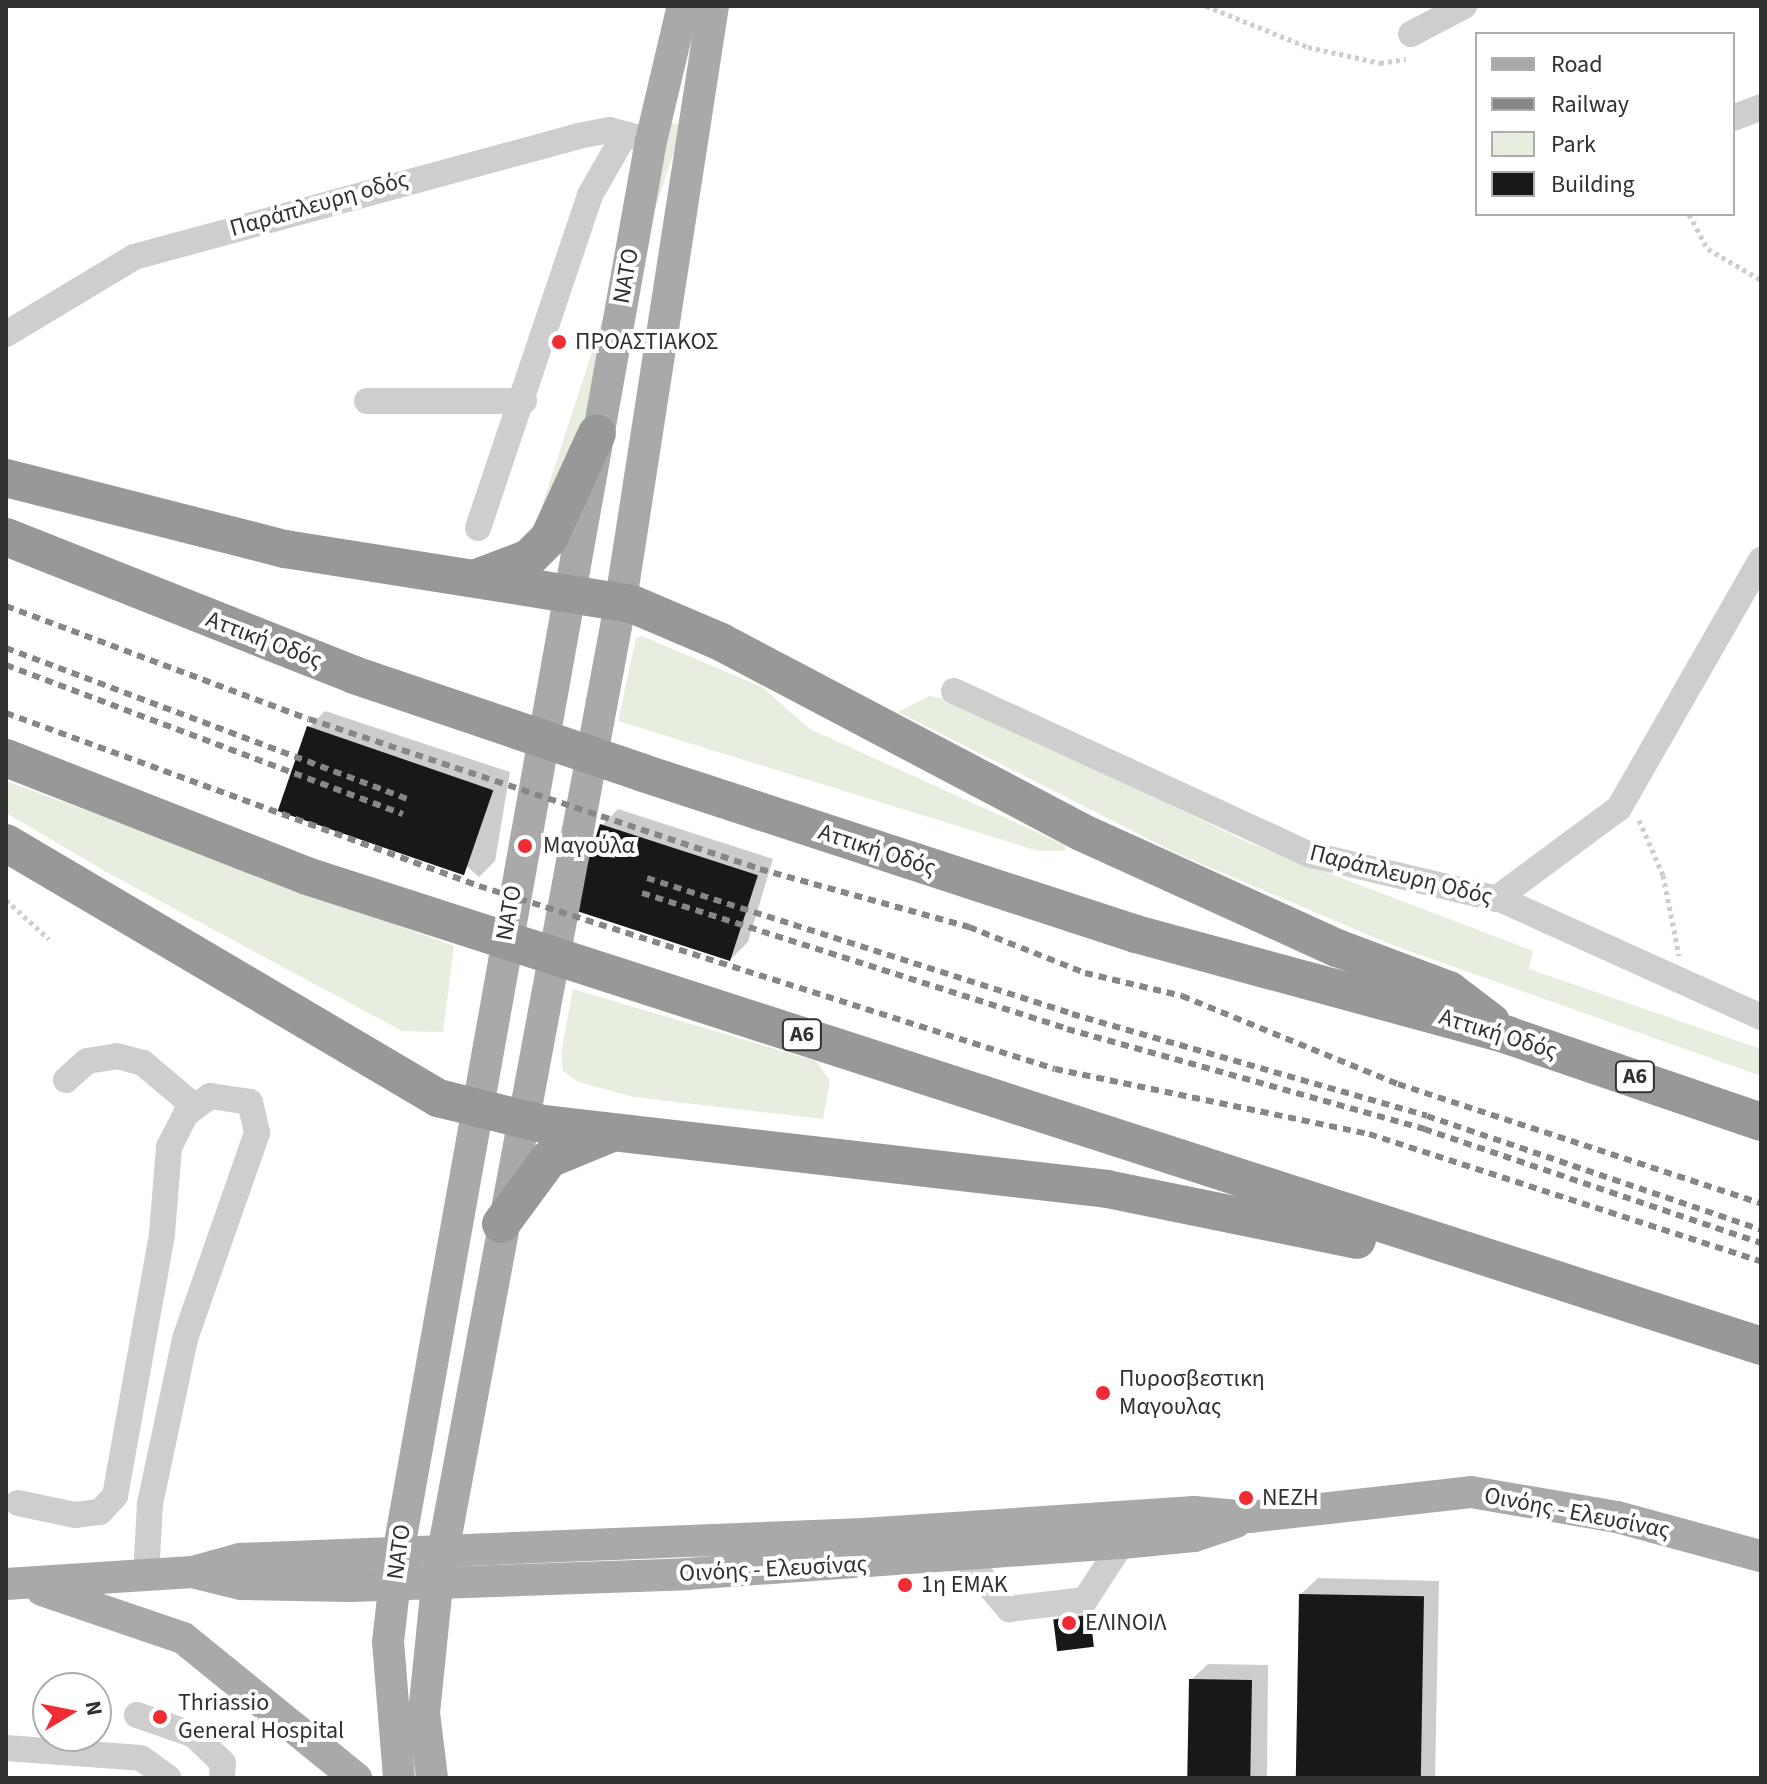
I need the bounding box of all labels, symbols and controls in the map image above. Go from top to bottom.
legend [1475,32,1735,216]
text: Road [1551,47,1603,82]
text: Railway [1551,87,1629,122]
text: Park [1551,127,1596,162]
street label: Παράπλευρη οδός [227,165,411,243]
text: Building [1551,167,1635,202]
street label: ΝΑΤΟ [607,246,645,306]
place label: ΠΡΟΑΣΤΙΑΚΟΣ [575,328,718,356]
marker: ΠΡΟΑΣΤΙΑΚΟΣ [550,333,568,351]
street label: Αττική Οδός [202,605,326,675]
street label: Αττική Οδός [815,817,939,883]
place label: Μαγούλα [543,832,635,860]
marker: Μαγούλα [514,835,536,857]
street label: Παράπλευρη Οδός [1307,838,1495,912]
street label: ΝΑΤΟ [490,883,528,943]
street label: Αττική Οδός [1436,1002,1560,1066]
road number: Α6 [780,1017,824,1053]
road number: Α6 [1613,1059,1657,1095]
place label: Πυροσβεστικη Μαγουλας [1119,1365,1265,1421]
marker: Πυροσβεστικη Μαγουλας [1094,1384,1112,1402]
street label: Οινόης - Ελευσίνας [1482,1481,1672,1545]
place label: ΝΕΖΗ [1262,1484,1319,1512]
marker: ΝΕΖΗ [1237,1489,1255,1507]
street label: ΝΑΤΟ [381,1523,417,1581]
street label: Οινόης - Ελευσίνας [678,1550,868,1588]
place label: 1η ΕΜΑΚ [921,1571,1008,1599]
marker: 1η ΕΜΑΚ [896,1576,914,1594]
place label: ΕΛΙΝΟΙΛ [1085,1609,1166,1637]
marker: ΕΛΙΝΟΙΛ [1060,1614,1078,1632]
north arrow [32,1672,112,1752]
place label: Thriassio General Hospital [178,1689,344,1745]
text: N [77,1698,111,1718]
marker: Thriassio General Hospital [149,1706,171,1728]

